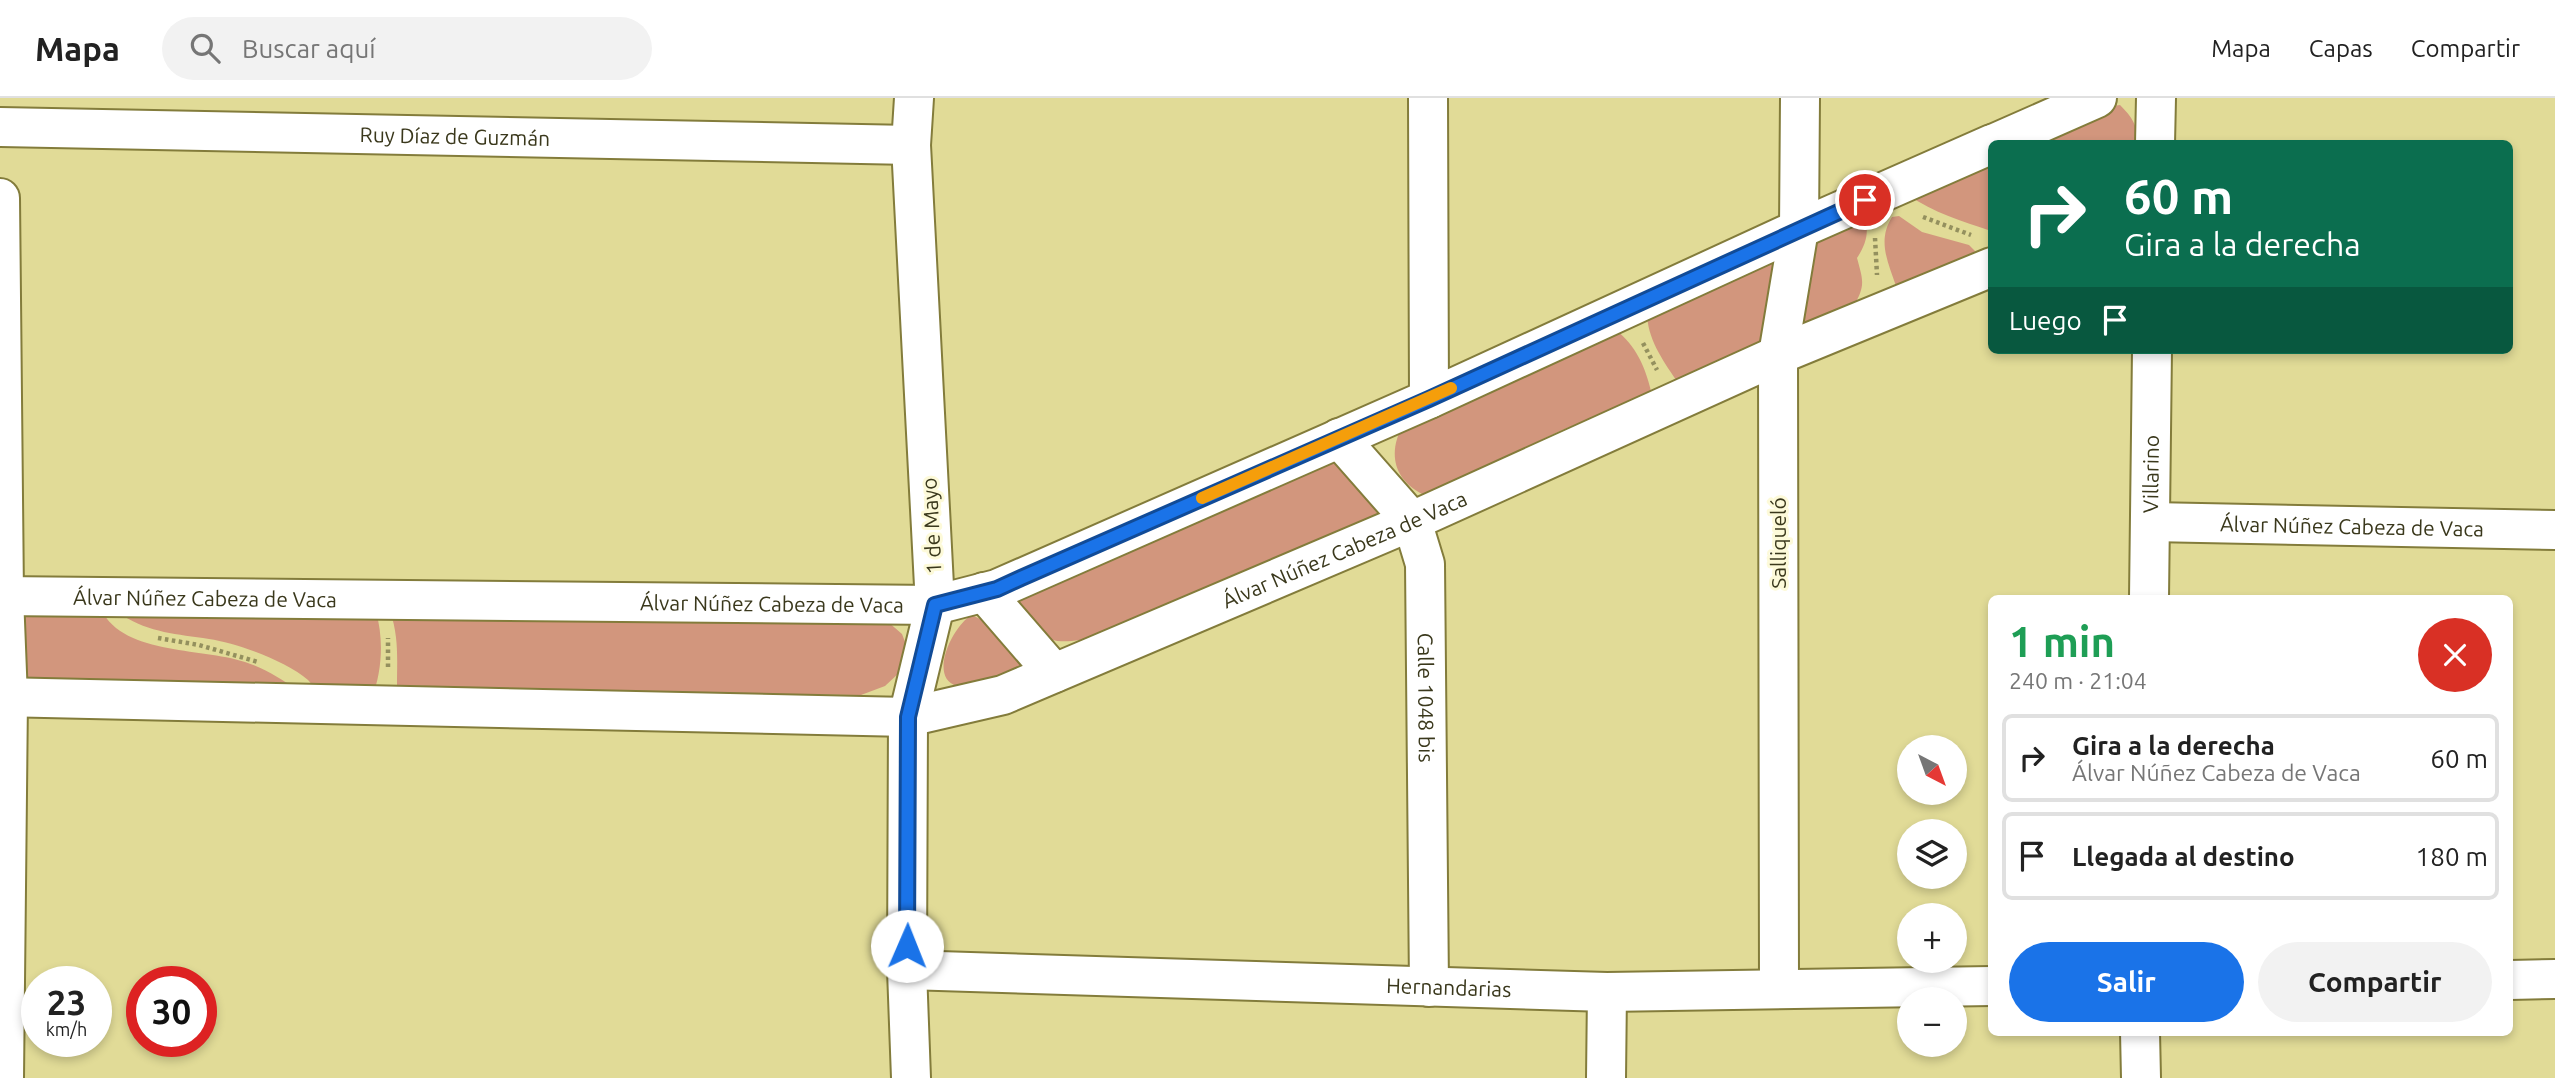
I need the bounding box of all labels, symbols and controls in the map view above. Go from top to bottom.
search box [162,17,652,80]
icon: search [186,29,224,67]
text: Mapa [35,30,120,67]
text: Buscar aquí [242,34,376,63]
text: Mapa [2211,35,2271,62]
text: Capas [2309,35,2373,62]
text: Compartir [2411,35,2520,62]
street label: Ruy Díaz de Guzmán [359,122,550,150]
icon: right [2009,168,2100,259]
text: 60 m [2124,168,2233,223]
pin [1835,170,1895,230]
icon: arrive [1846,181,1884,219]
text: Gira a la derecha [2124,226,2361,262]
icon: arrive [2096,301,2134,339]
text: Luego [2009,306,2082,335]
street label: Villarino [2138,435,2163,513]
street label: 1 de Mayo [916,477,946,575]
street label: Álvar Núñez Cabeza de Vaca [1219,486,1470,612]
street label: Salliqueló [1766,497,1790,589]
street label: Álvar Núñez Cabeza de Vaca [2220,511,2484,541]
street label: Álvar Núñez Cabeza de Vaca [73,585,337,611]
street label: Álvar Núñez Cabeza de Vaca [640,590,904,617]
text: 1 min [2009,618,2115,665]
button: close [2418,618,2492,692]
street label: Calle 1048 bis [1414,632,1439,763]
text: 240 m · 21:04 [2009,668,2147,693]
text: Gira a la derecha [2072,731,2275,760]
north arrow [1897,735,1967,805]
map controls [1897,735,1967,1057]
icon: right [2013,739,2051,777]
text: 60 m [2430,744,2488,773]
text: Álvar Núñez Cabeza de Vaca [2072,760,2361,785]
button: layers [1897,819,1967,889]
icon: arrive [2013,837,2051,875]
text: Llegada al destino [2072,842,2295,871]
text: 180 m [2416,842,2488,871]
button: + [1897,903,1967,973]
position arrow [870,909,944,983]
button: Salir [2009,942,2244,1022]
button: Compartir [2258,942,2492,1022]
speed limit sign: 30 [126,966,217,1057]
street label: Hernandarias [1386,973,1512,1001]
text: 23 [47,982,86,1022]
button: − [1897,987,1967,1057]
text: km/h [46,1019,87,1039]

